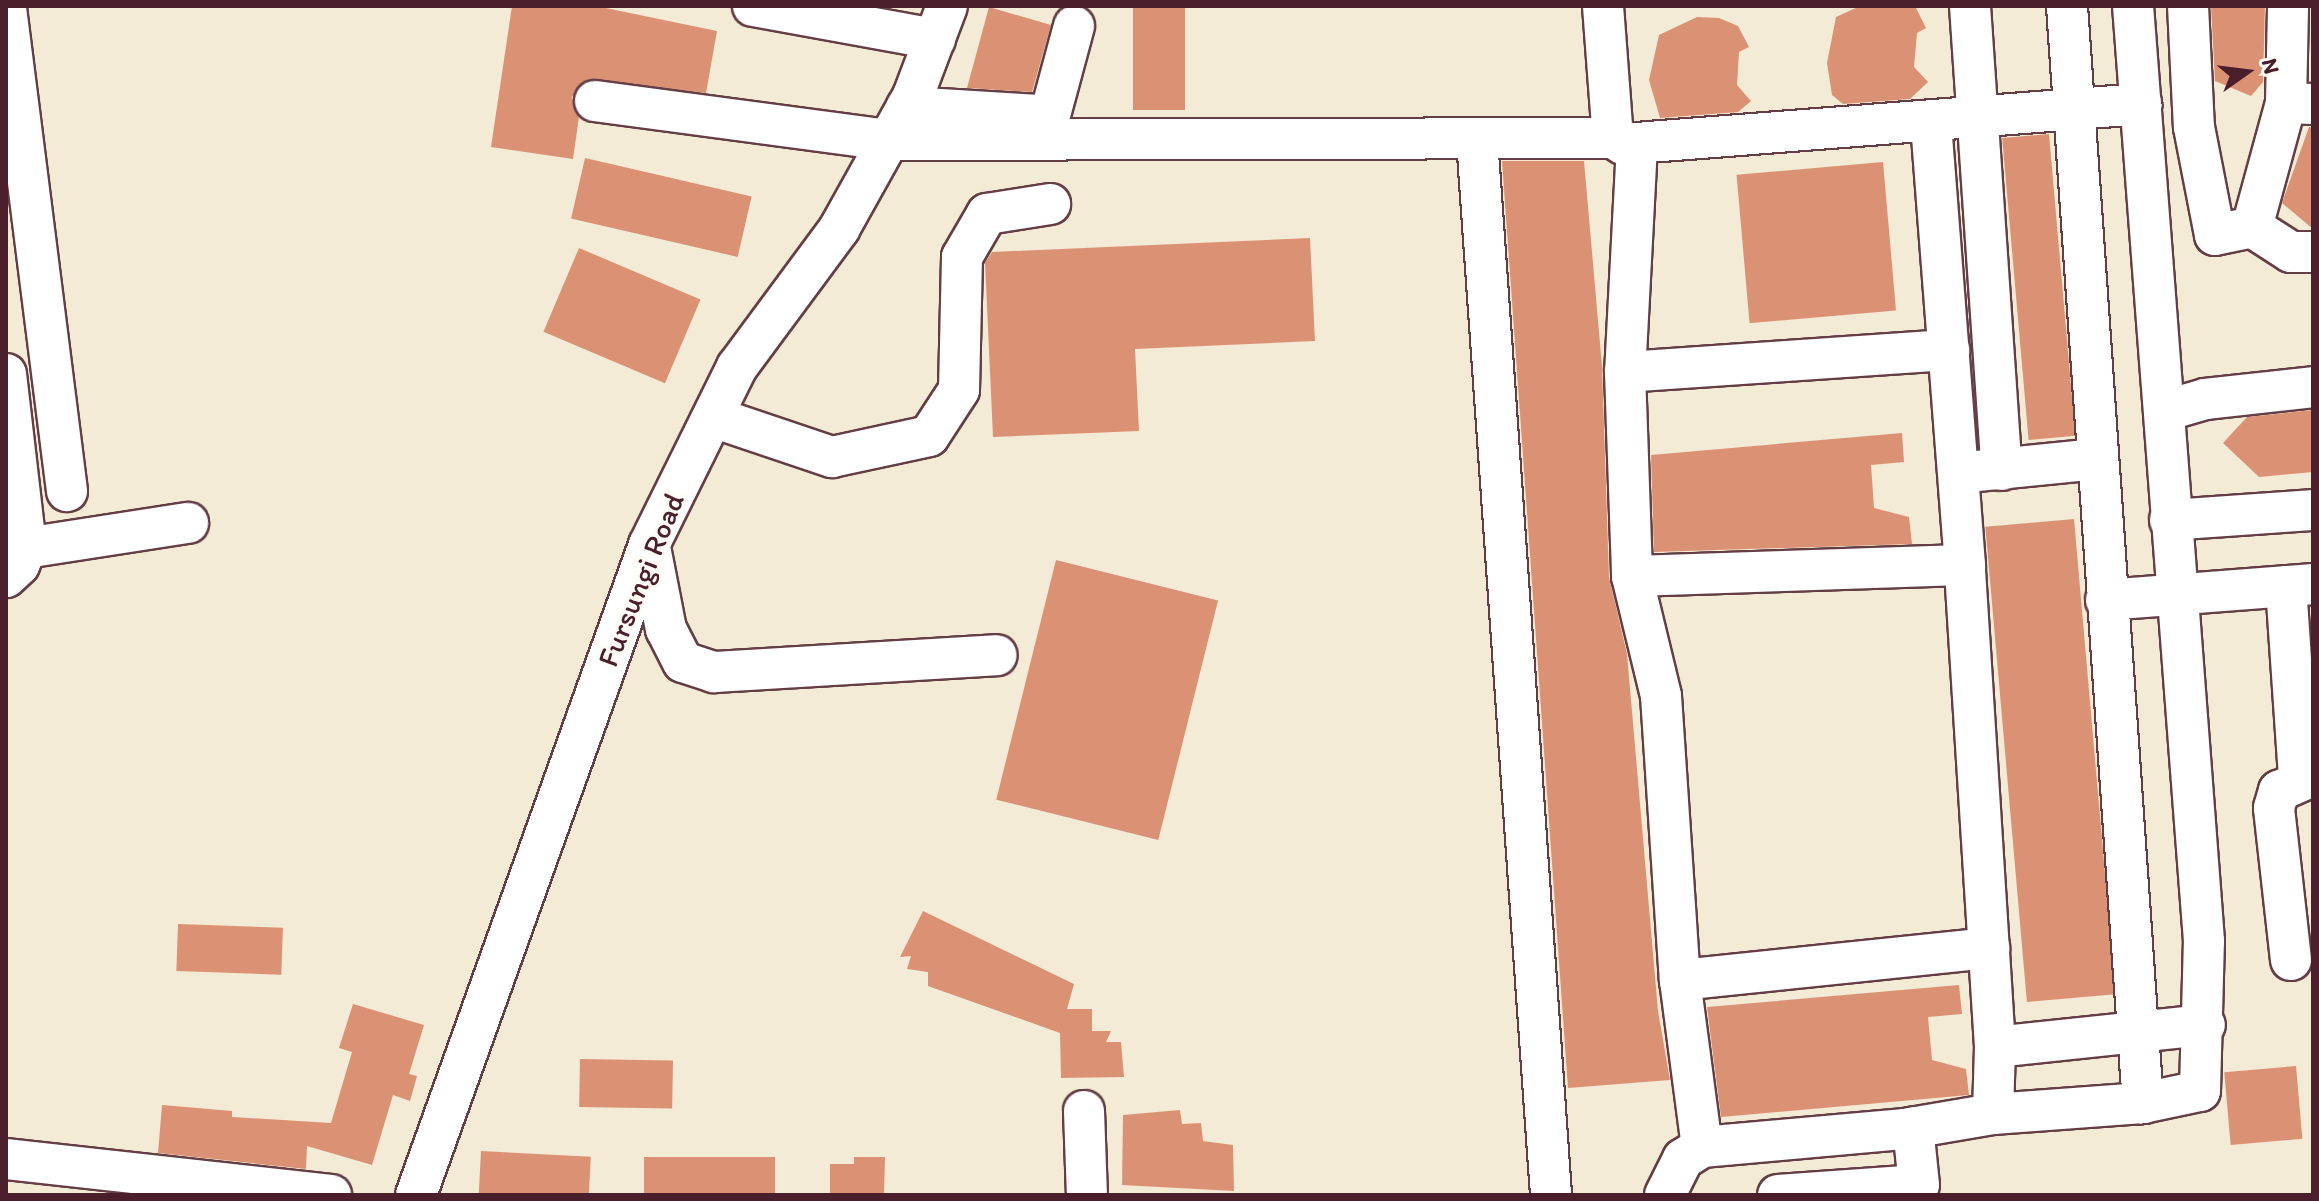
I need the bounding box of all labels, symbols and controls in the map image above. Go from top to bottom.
north arrow [2207,32,2287,112]
text: N [2256,56,2286,77]
street label: Fursungi Road [590,488,692,672]

